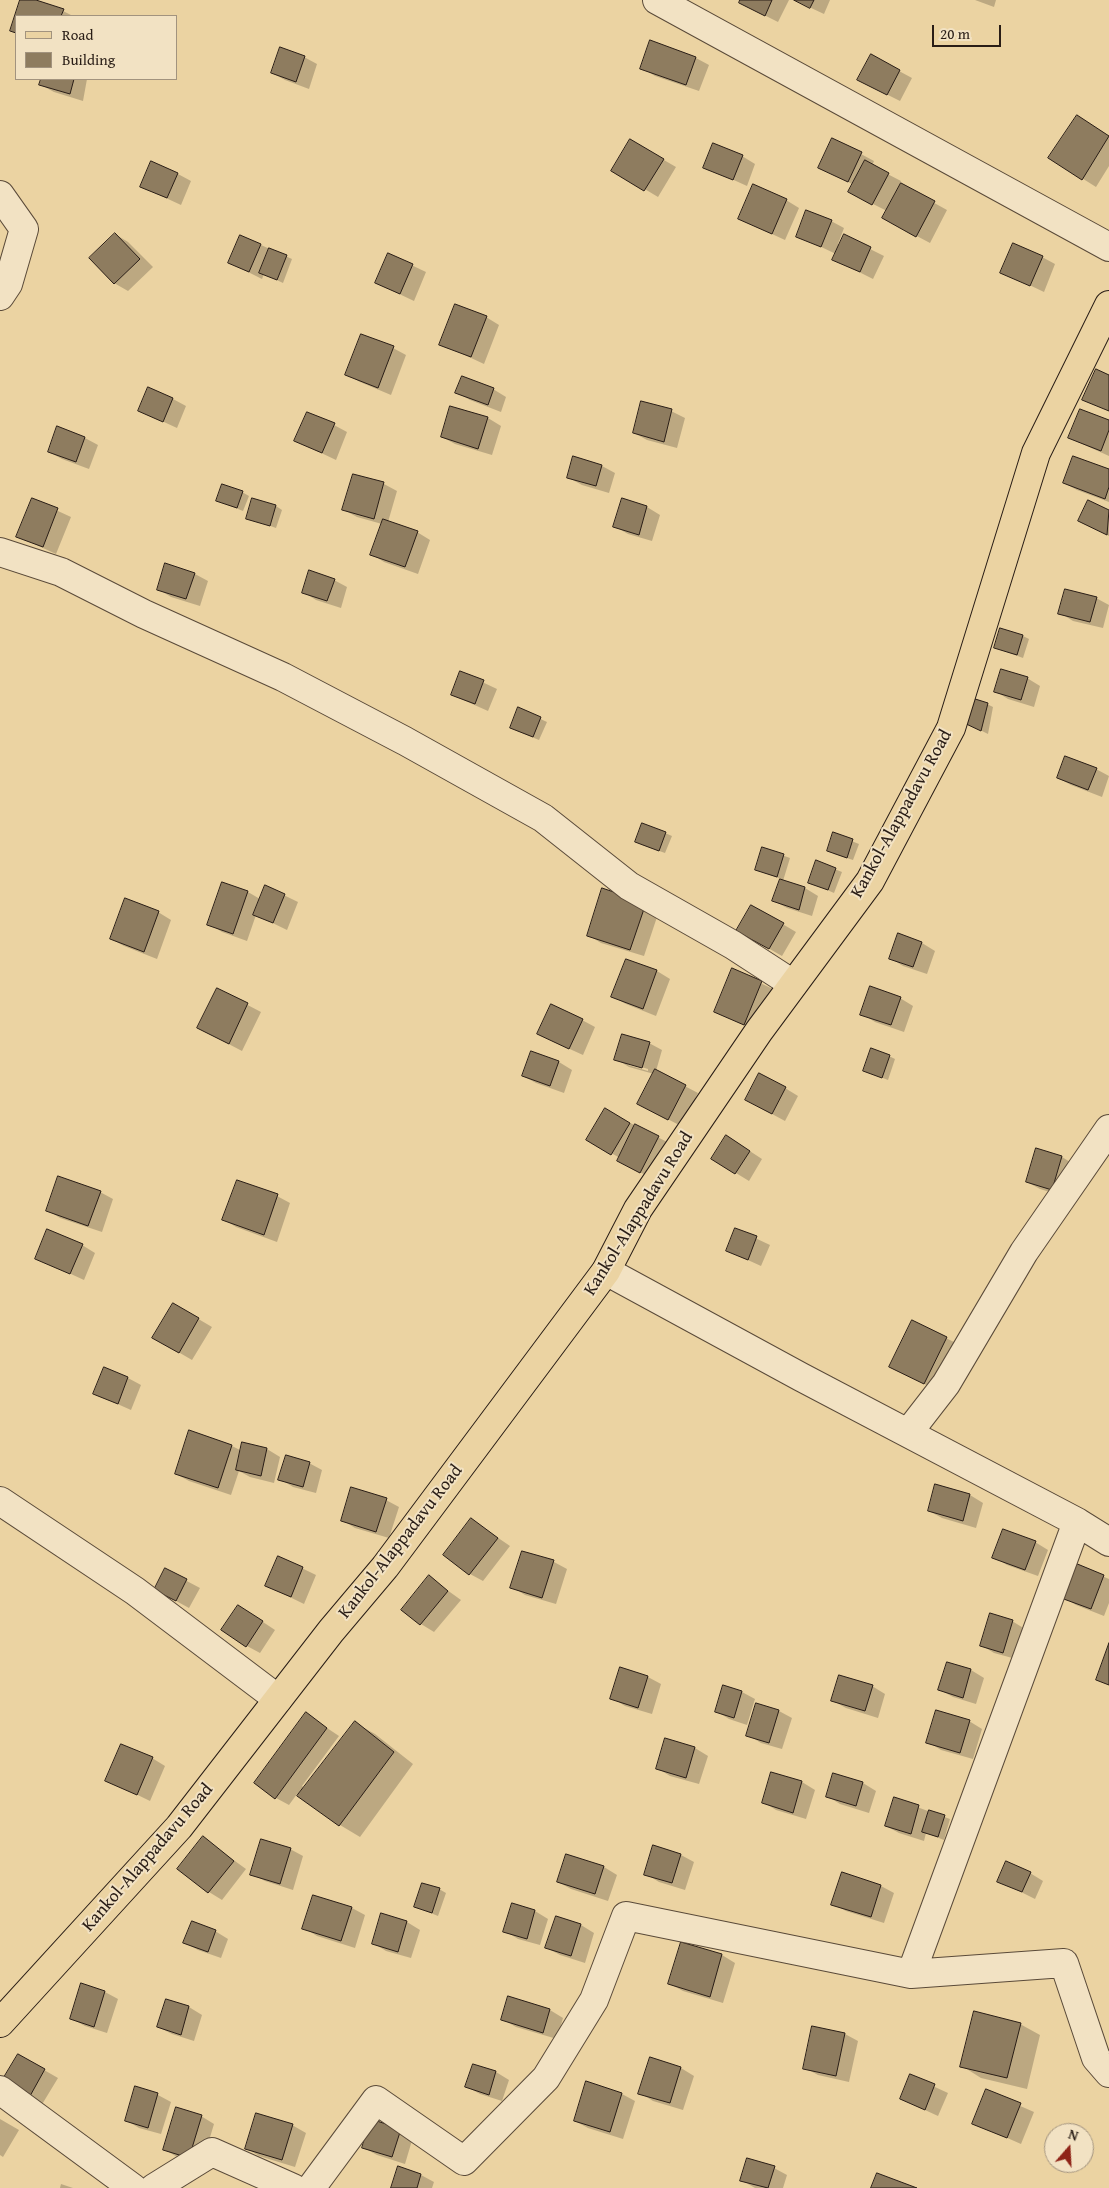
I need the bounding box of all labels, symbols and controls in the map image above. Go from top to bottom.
legend [15,15,178,80]
scale bar [934,15,1003,47]
text: 20 m [940,23,970,44]
text: Road [62,24,93,45]
text: Building [62,49,115,70]
street label: Kankol-Alappadavu Road [847,726,957,902]
street label: Kankol-Alappadavu Road [580,1128,698,1300]
street label: Kankol-Alappadavu Road [334,1461,468,1623]
street label: Kankol-Alappadavu Road [78,1780,218,1936]
north arrow [1044,2123,1094,2173]
text: N [1066,2124,1081,2146]

